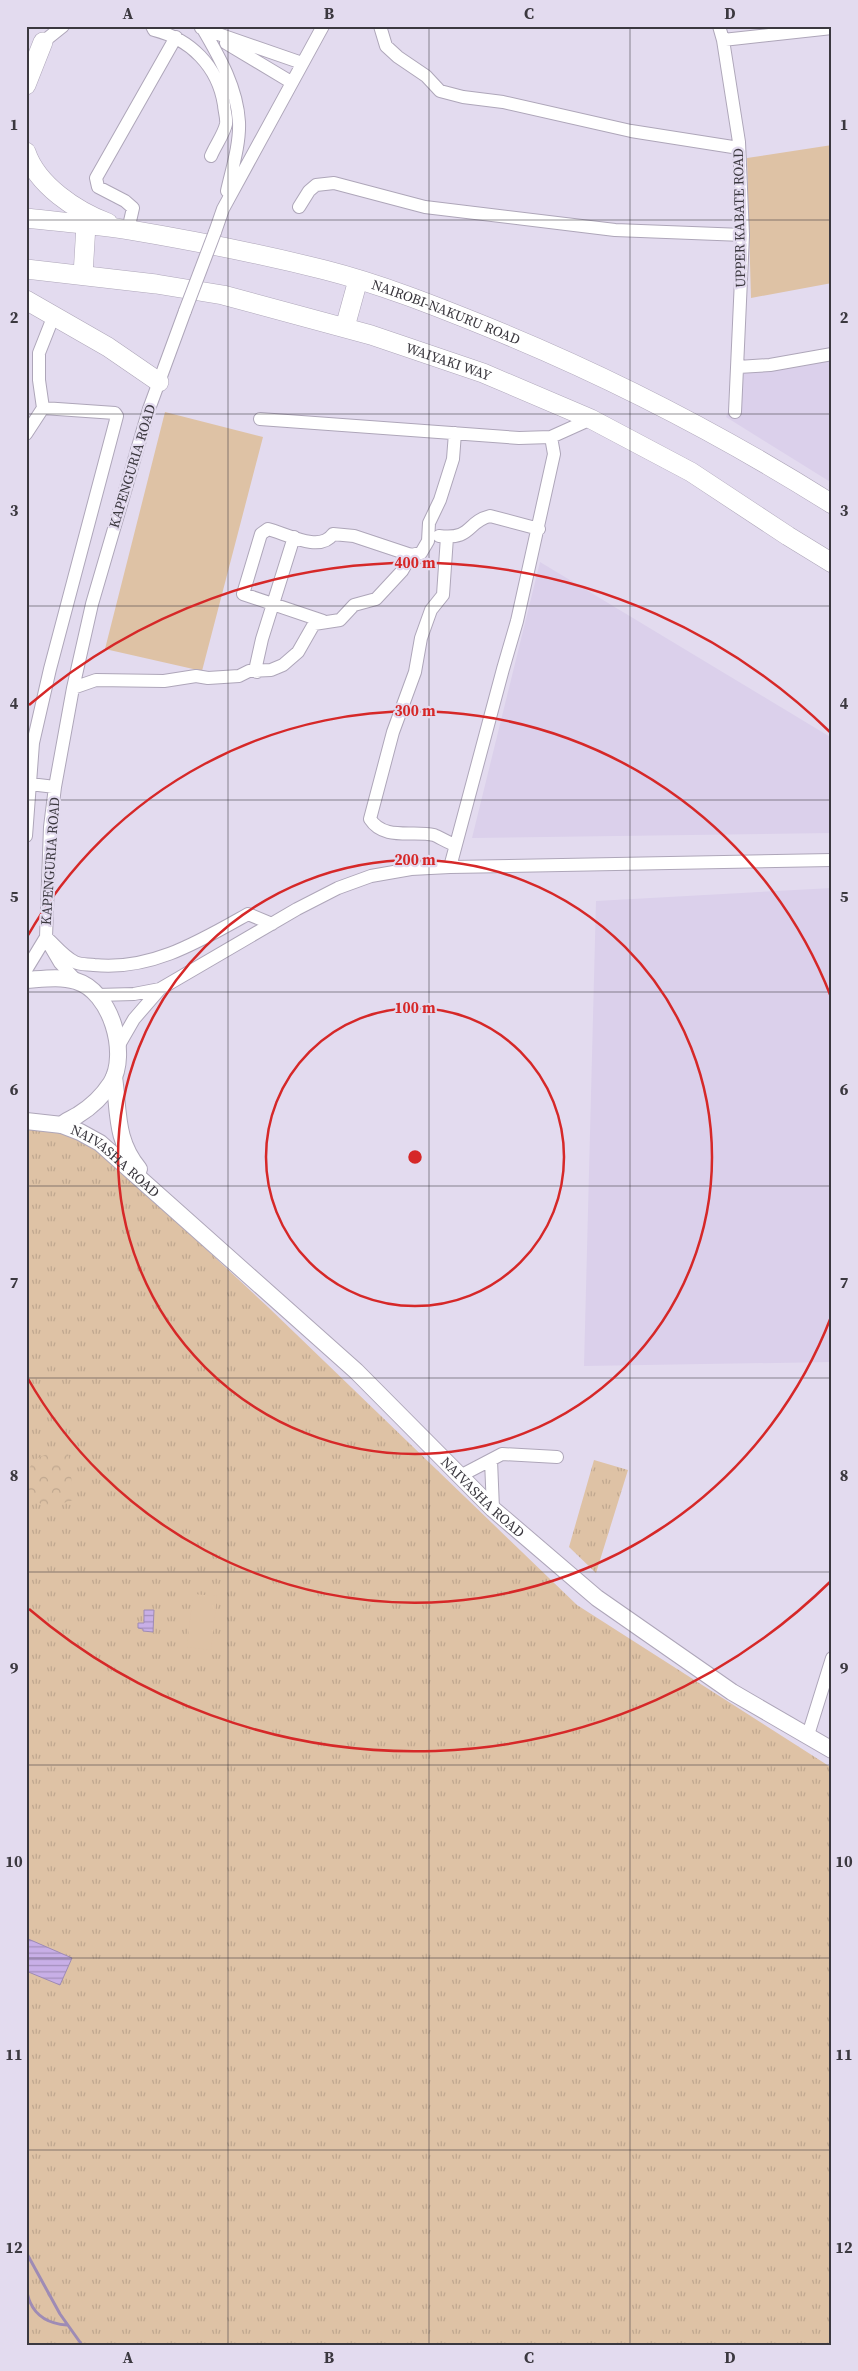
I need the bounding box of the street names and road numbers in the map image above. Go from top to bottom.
street label: UPPER KABATE ROAD [728,148,750,288]
street label: NAIROBI-NAKURU ROAD [369,274,524,350]
street label: WAIYAKI WAY [403,338,495,386]
street label: KAPENGURIA ROAD [104,402,160,530]
street label: KAPENGURIA ROAD [36,796,64,926]
street label: NAIVASHA ROAD [68,1119,164,1202]
street label: NAIVASHA ROAD [436,1452,529,1542]

